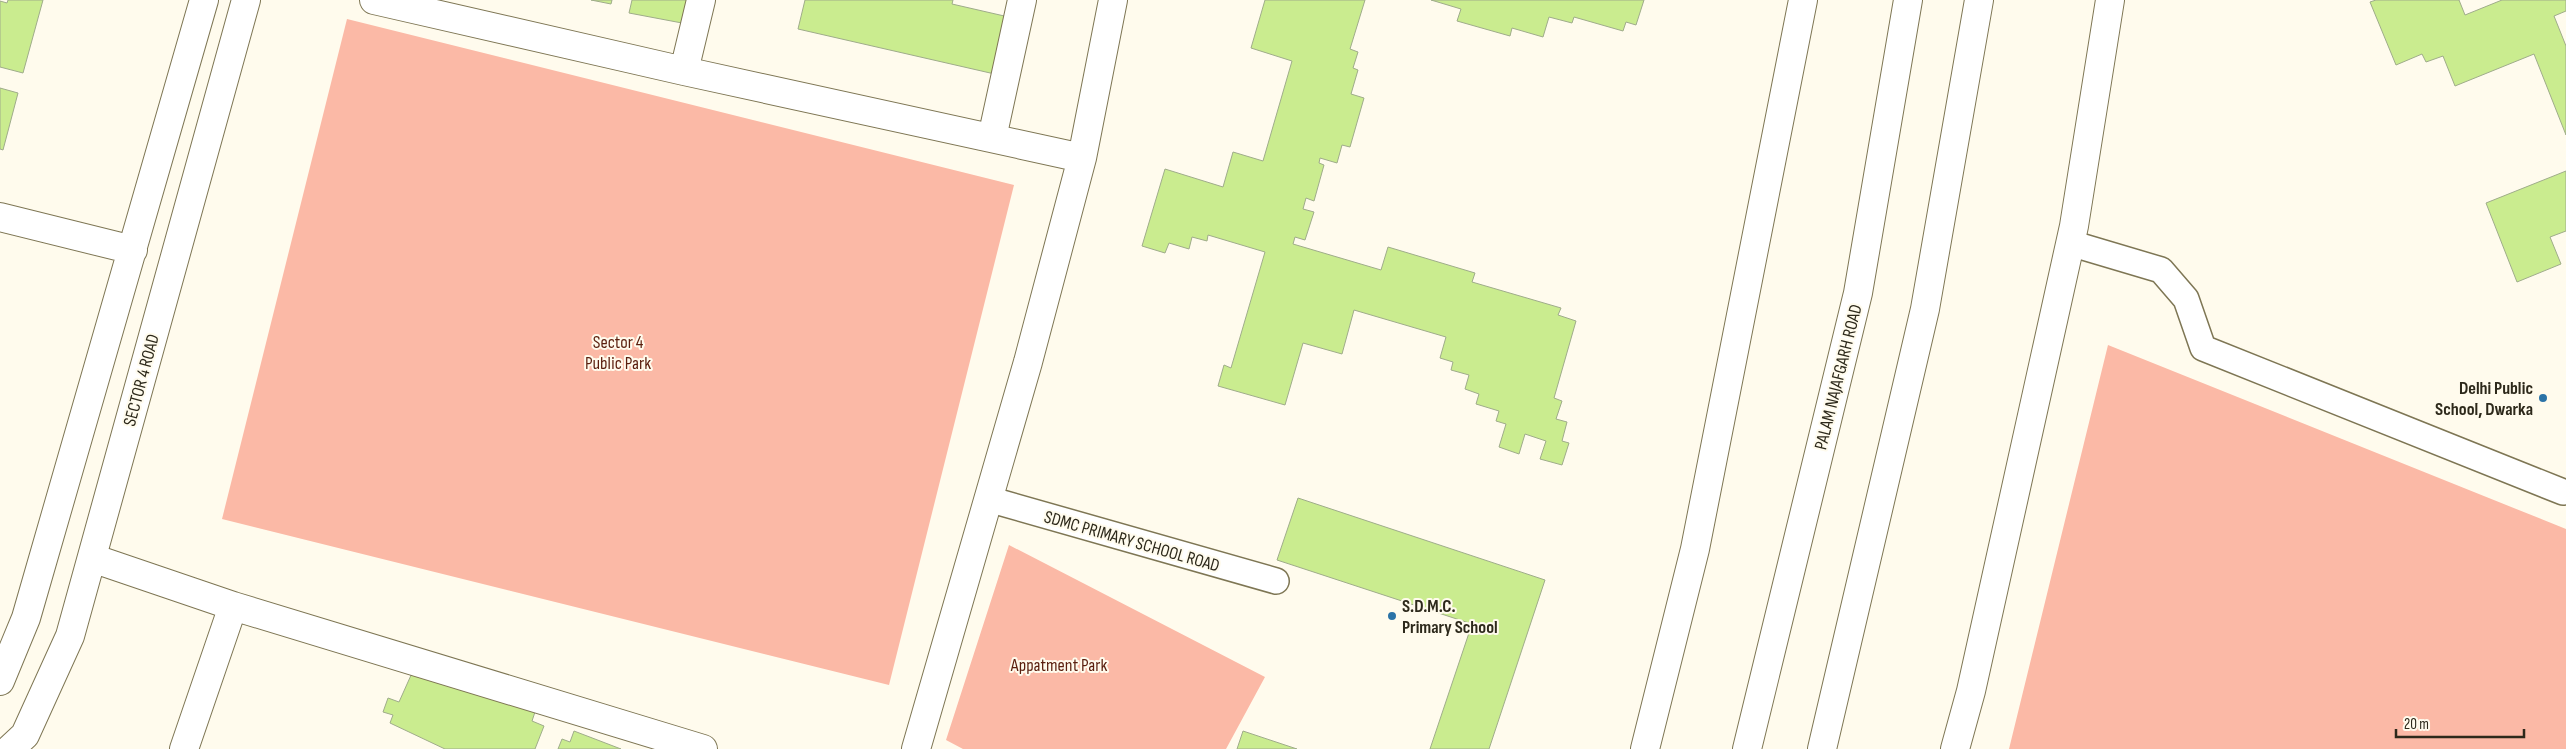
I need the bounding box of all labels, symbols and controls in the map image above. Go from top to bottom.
street label: PALAM NAJAFGARH ROAD [1810,302,1867,452]
street label: SECTOR 4 ROAD [119,332,164,428]
park label: Sector 4 Public Park [585,332,651,374]
place label: Delhi Public School, Dwarka [2435,378,2533,420]
marker: Delhi Public School, Dwarka [2537,392,2549,404]
street label: SDMC PRIMARY SCHOOL ROAD [1042,506,1222,577]
place label: S.D.M.C. Primary School [1402,596,1498,638]
marker: S.D.M.C. Primary School [1386,610,1398,622]
park label: Appatment Park [1010,655,1107,676]
scale bar [2396,706,2524,738]
text: 20 m [2404,715,2429,734]

